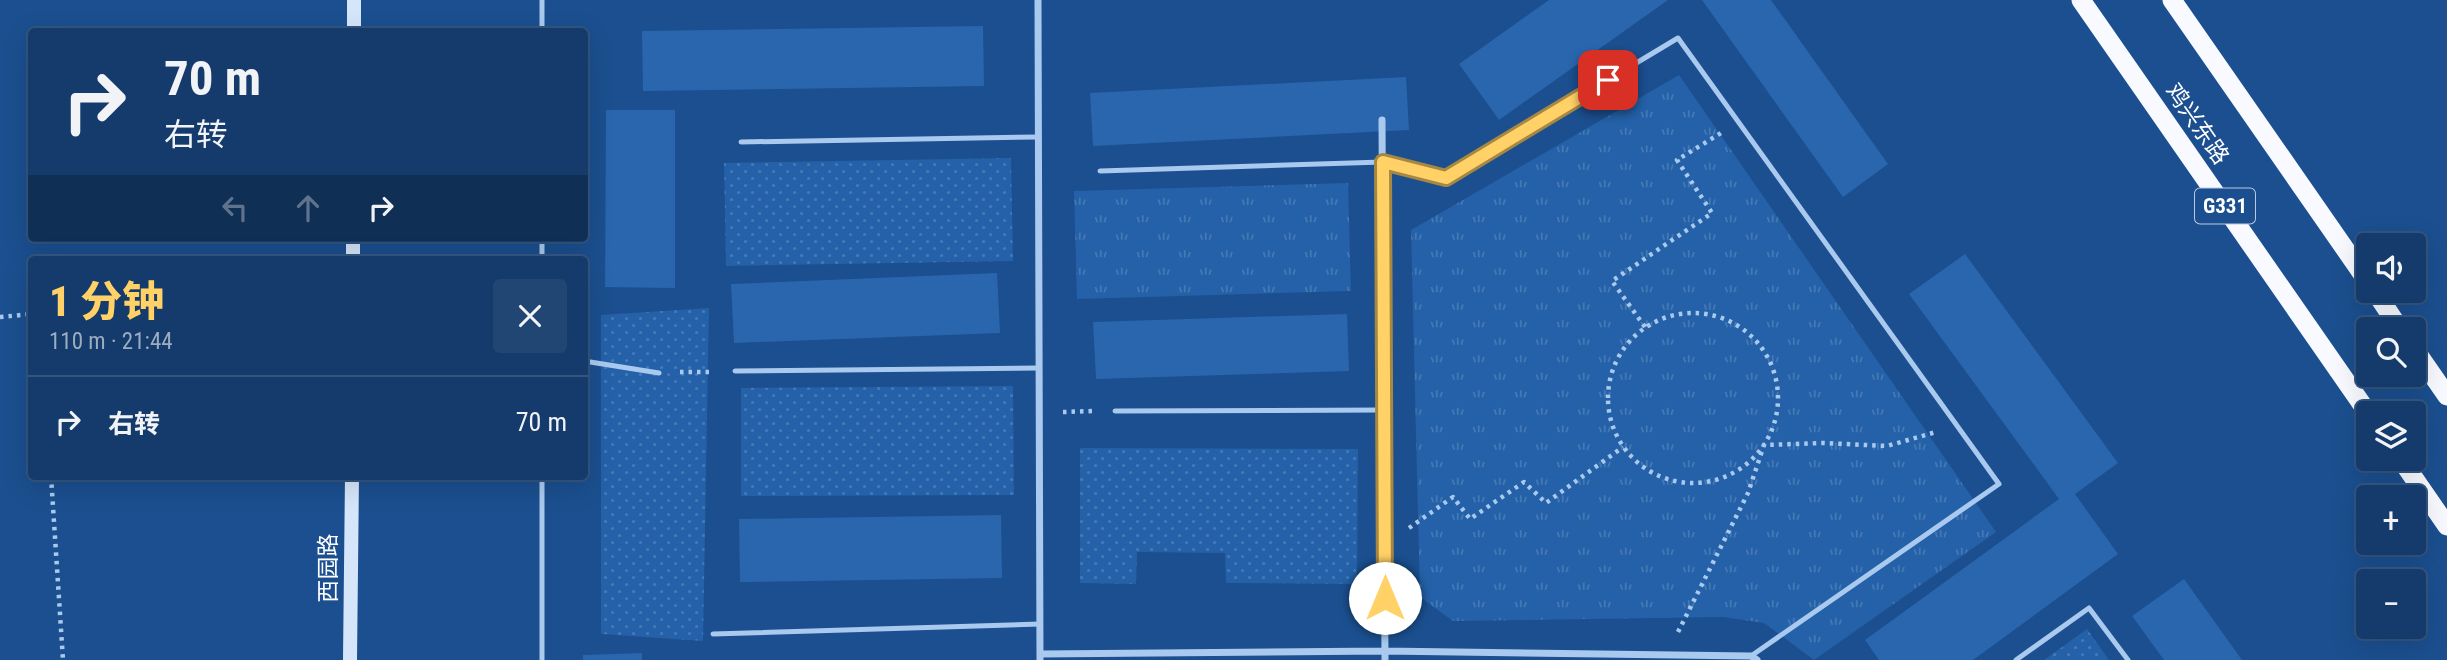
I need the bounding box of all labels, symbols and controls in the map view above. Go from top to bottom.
text: 70 m [164,50,261,107]
pin [1578,50,1638,110]
icon: right [49,56,140,147]
icon: arrive [1589,61,1627,99]
street label: 鸡兴东路 [2160,79,2234,169]
text: 右转 [164,116,228,154]
road number: G331 [2195,188,2255,224]
icon: left [216,189,254,227]
icon: ahead [289,189,327,227]
icon: right [362,189,400,227]
map controls [2356,233,2426,639]
button: sound [2356,233,2426,303]
text: 1 分钟 [49,277,164,326]
button: close [493,279,567,353]
button: search [2356,317,2426,387]
text: 110 m · 21:44 [49,328,173,355]
button: layers [2356,401,2426,471]
icon: right [49,403,87,441]
text: 70 m [516,407,567,437]
text: 右转 [108,409,160,439]
button: + [2356,485,2426,555]
street label: 西园路 [315,534,342,603]
position arrow [1348,561,1422,635]
button: − [2356,569,2426,639]

